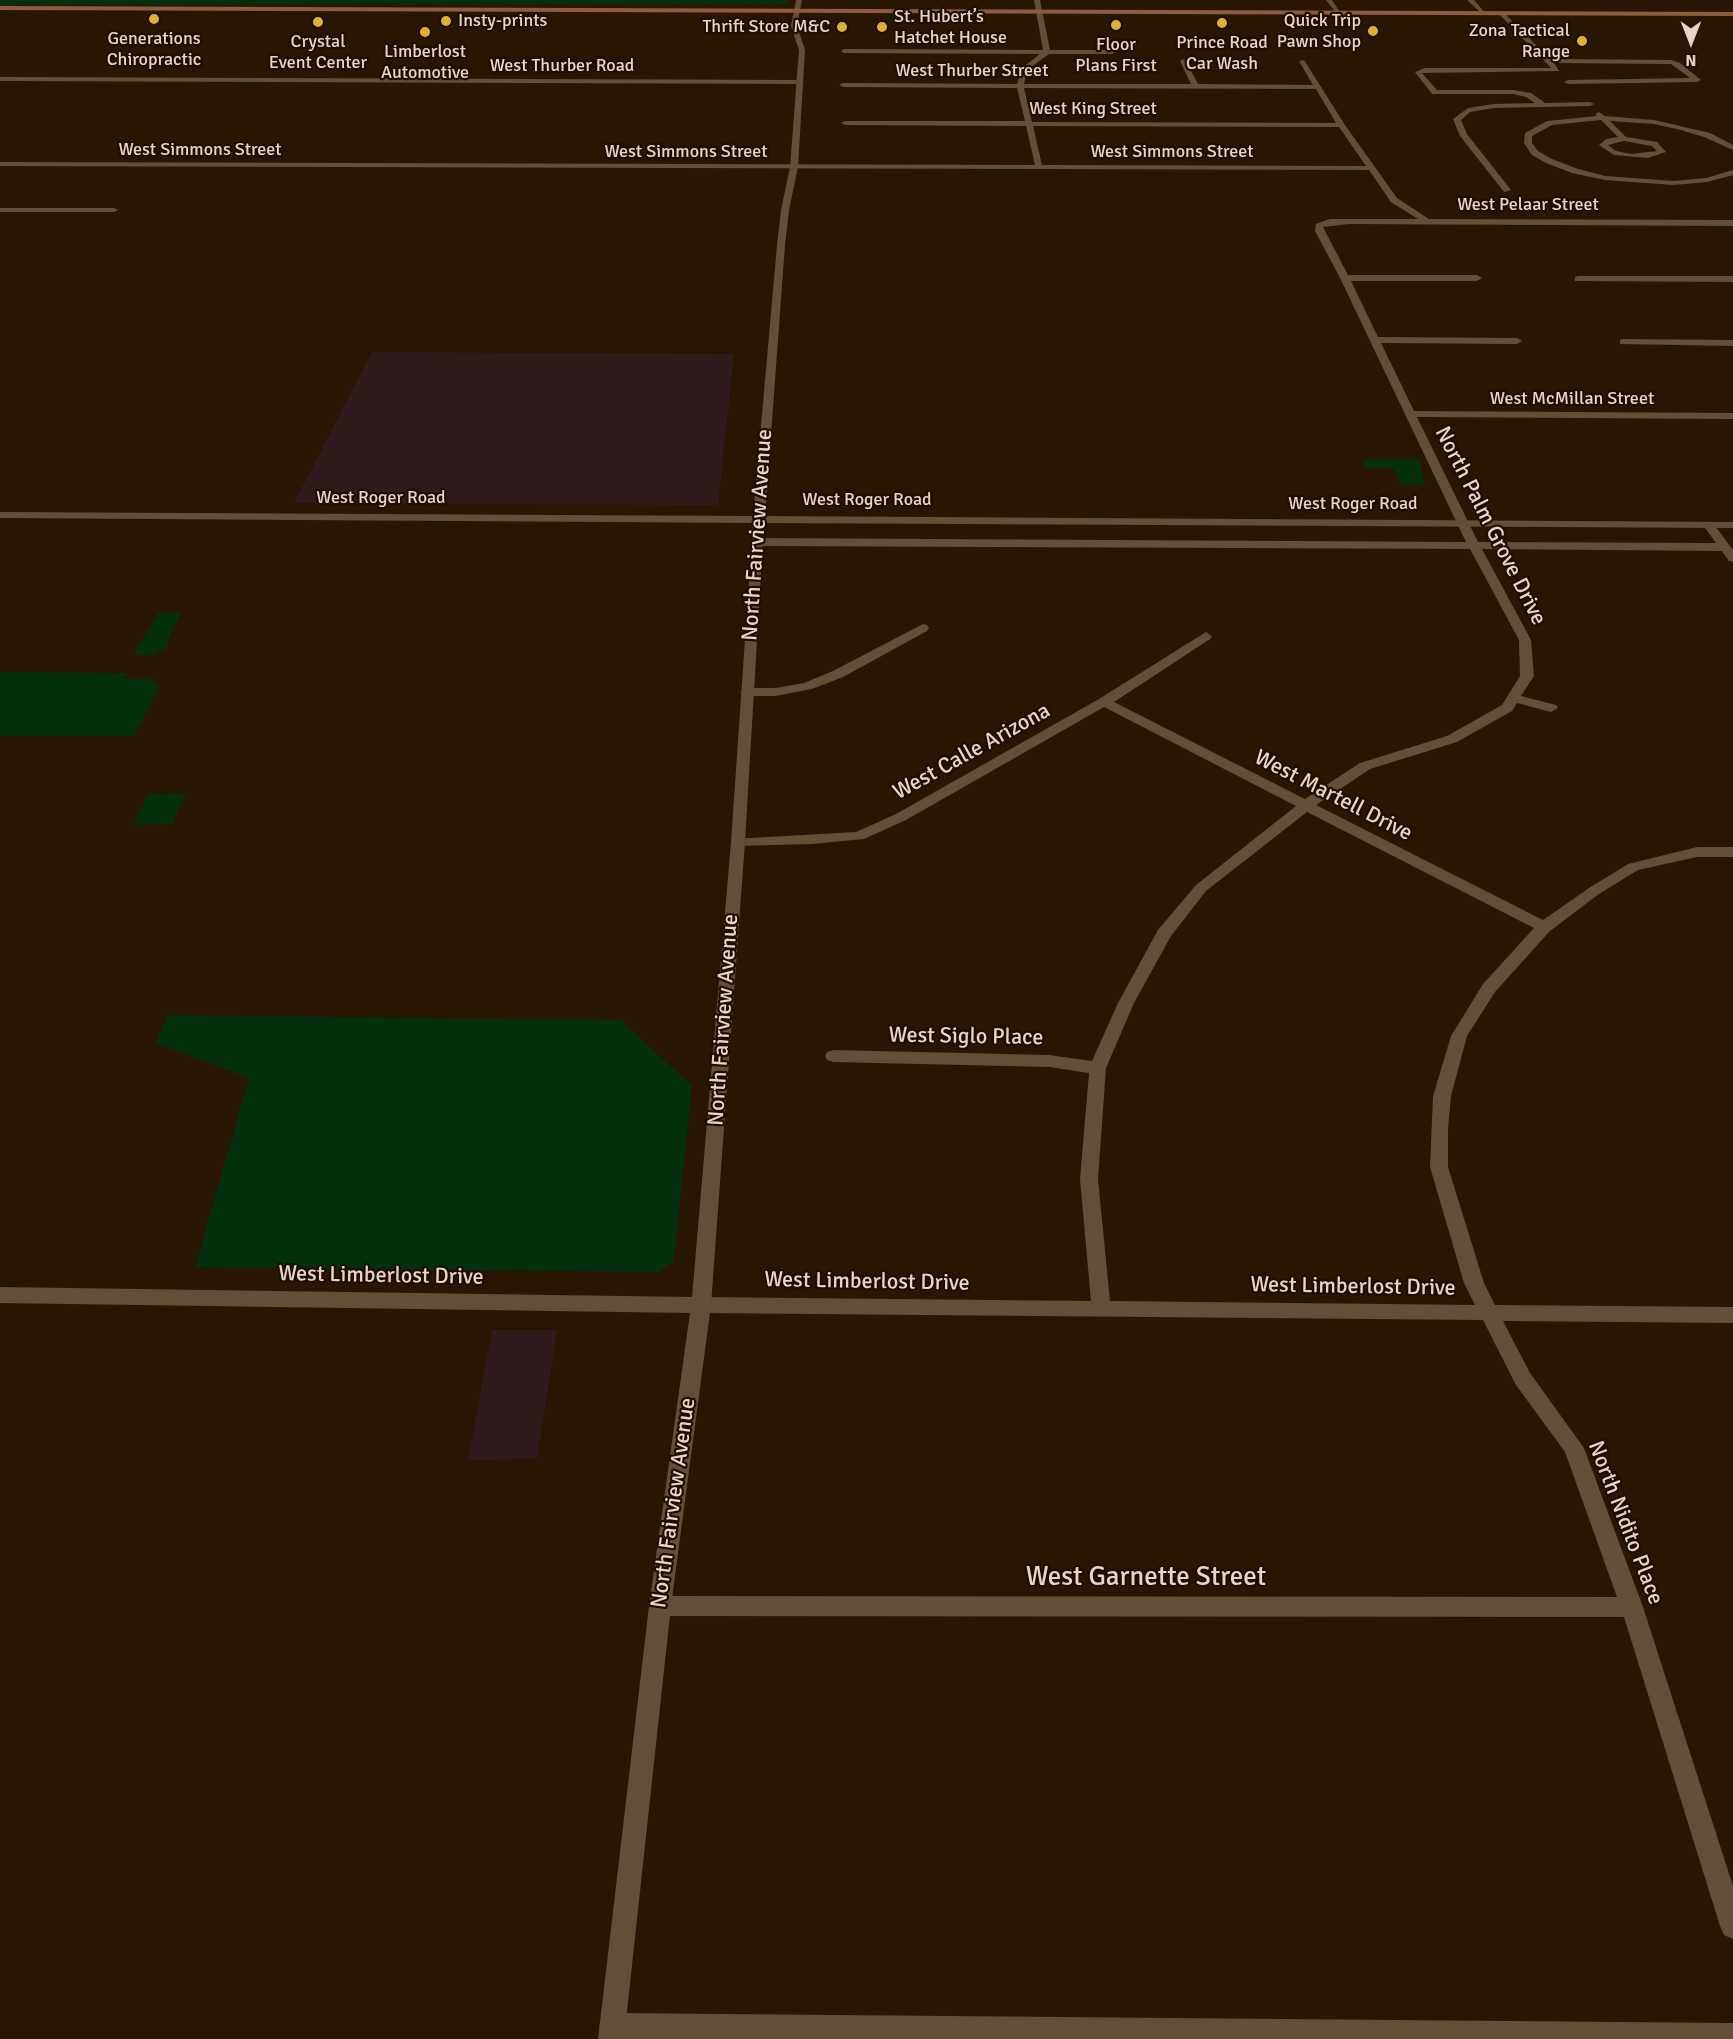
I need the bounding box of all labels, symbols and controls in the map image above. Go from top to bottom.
place label: St. Hubert’s Hatchet House [894,6,1007,48]
place label: Insty-prints [458,10,547,32]
place label: Quick Trip Pawn Shop [1277,10,1361,52]
marker: Generations Chiropractic [147,12,161,26]
north arrow [1661,12,1721,72]
marker: Insty-prints [439,14,453,28]
marker: Crystal Event Center [311,15,325,29]
place label: Thrift Store M&C [703,16,830,38]
marker: Prince Road Car Wash [1215,16,1229,30]
marker: Floor Plans First [1109,18,1123,32]
marker: Thrift Store M&C [835,20,849,34]
marker: St. Hubert’s Hatchet House [875,20,889,34]
place label: Zona Tactical Range [1469,20,1570,63]
marker: Quick Trip Pawn Shop [1366,24,1380,38]
marker: Limberlost Automotive [418,25,432,39]
place label: Generations Chiropractic [107,28,201,70]
place label: Crystal Event Center [269,31,367,74]
place label: Prince Road Car Wash [1176,32,1268,74]
place label: Floor Plans First [1075,34,1157,76]
marker: Zona Tactical Range [1575,34,1589,48]
place label: Limberlost Automotive [381,41,469,84]
text: N [1685,50,1697,70]
street label: West Thurber Road [490,55,634,77]
street label: West Thurber Street [896,60,1048,82]
street label: West King Street [1029,98,1157,120]
street label: West Simmons Street [118,139,282,161]
street label: West Simmons Street [604,141,768,163]
street label: West Simmons Street [1090,141,1254,163]
street label: West Pelaar Street [1457,194,1599,216]
street label: West McMillan Street [1490,388,1654,410]
street label: North Palm Grove Drive [1428,422,1552,630]
street label: North Fairview Avenue [737,428,779,642]
street label: West Roger Road [316,487,446,509]
street label: West Roger Road [802,489,932,511]
street label: West Roger Road [1288,493,1418,515]
street label: West Calle Arizona [889,698,1055,806]
street label: West Martell Drive [1250,745,1416,847]
street label: North Fairview Avenue [703,913,745,1127]
street label: West Siglo Place [888,1022,1044,1052]
street label: West Limberlost Drive [278,1261,484,1291]
street label: West Limberlost Drive [764,1267,970,1297]
street label: West Limberlost Drive [1250,1272,1456,1302]
street label: North Fairview Avenue [646,1396,702,1610]
street label: North Nidito Place [1582,1438,1668,1608]
street label: West Garnette Street [1026,1562,1266,1594]

